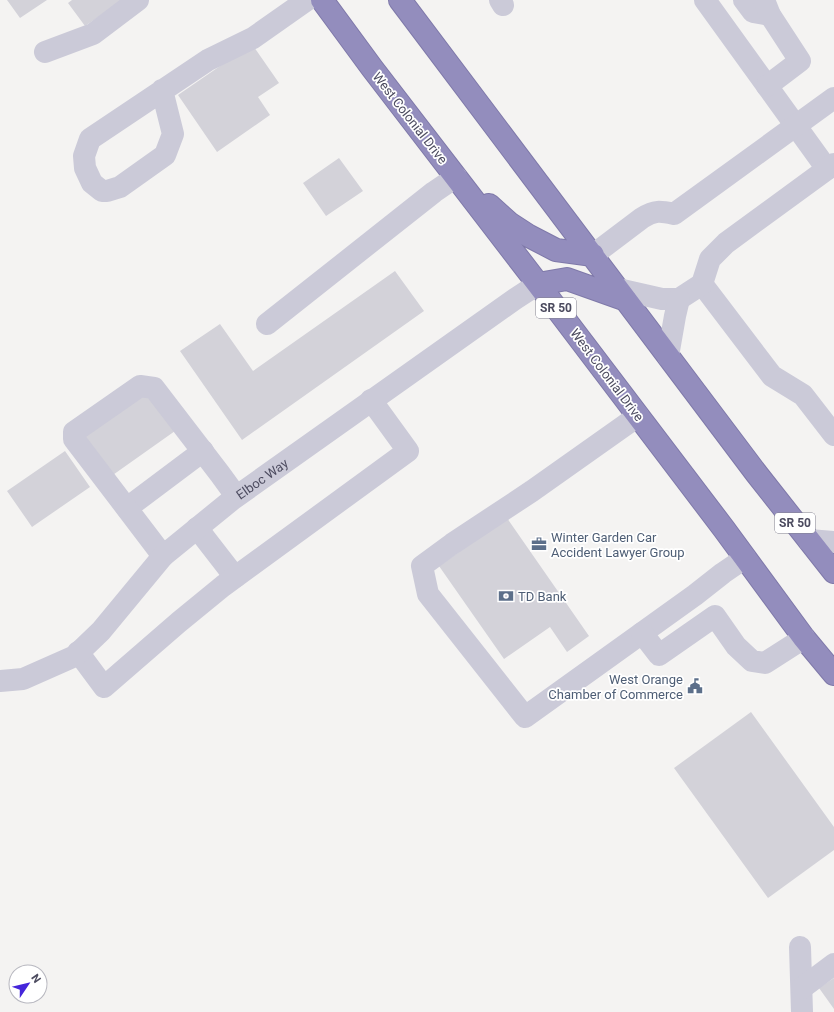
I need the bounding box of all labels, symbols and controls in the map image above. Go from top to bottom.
street label: West Colonial Drive [370,69,450,167]
road number: SR 50 [536,298,576,318]
street label: West Colonial Drive [567,326,647,424]
street label: Elboc Way [233,455,291,502]
road number: SR 50 [775,513,815,533]
place label: Winter Garden Car Accident Lawyer Group [551,530,685,560]
office icon: Winter Garden Car Accident Lawyer Group [530,535,548,553]
bank icon: TD Bank [497,587,515,605]
place label: TD Bank [518,589,567,604]
place label: West Orange Chamber of Commerce [548,672,683,702]
public building icon: West Orange Chamber of Commerce [686,677,704,695]
north arrow [8,964,48,1004]
text: N [28,972,43,986]

